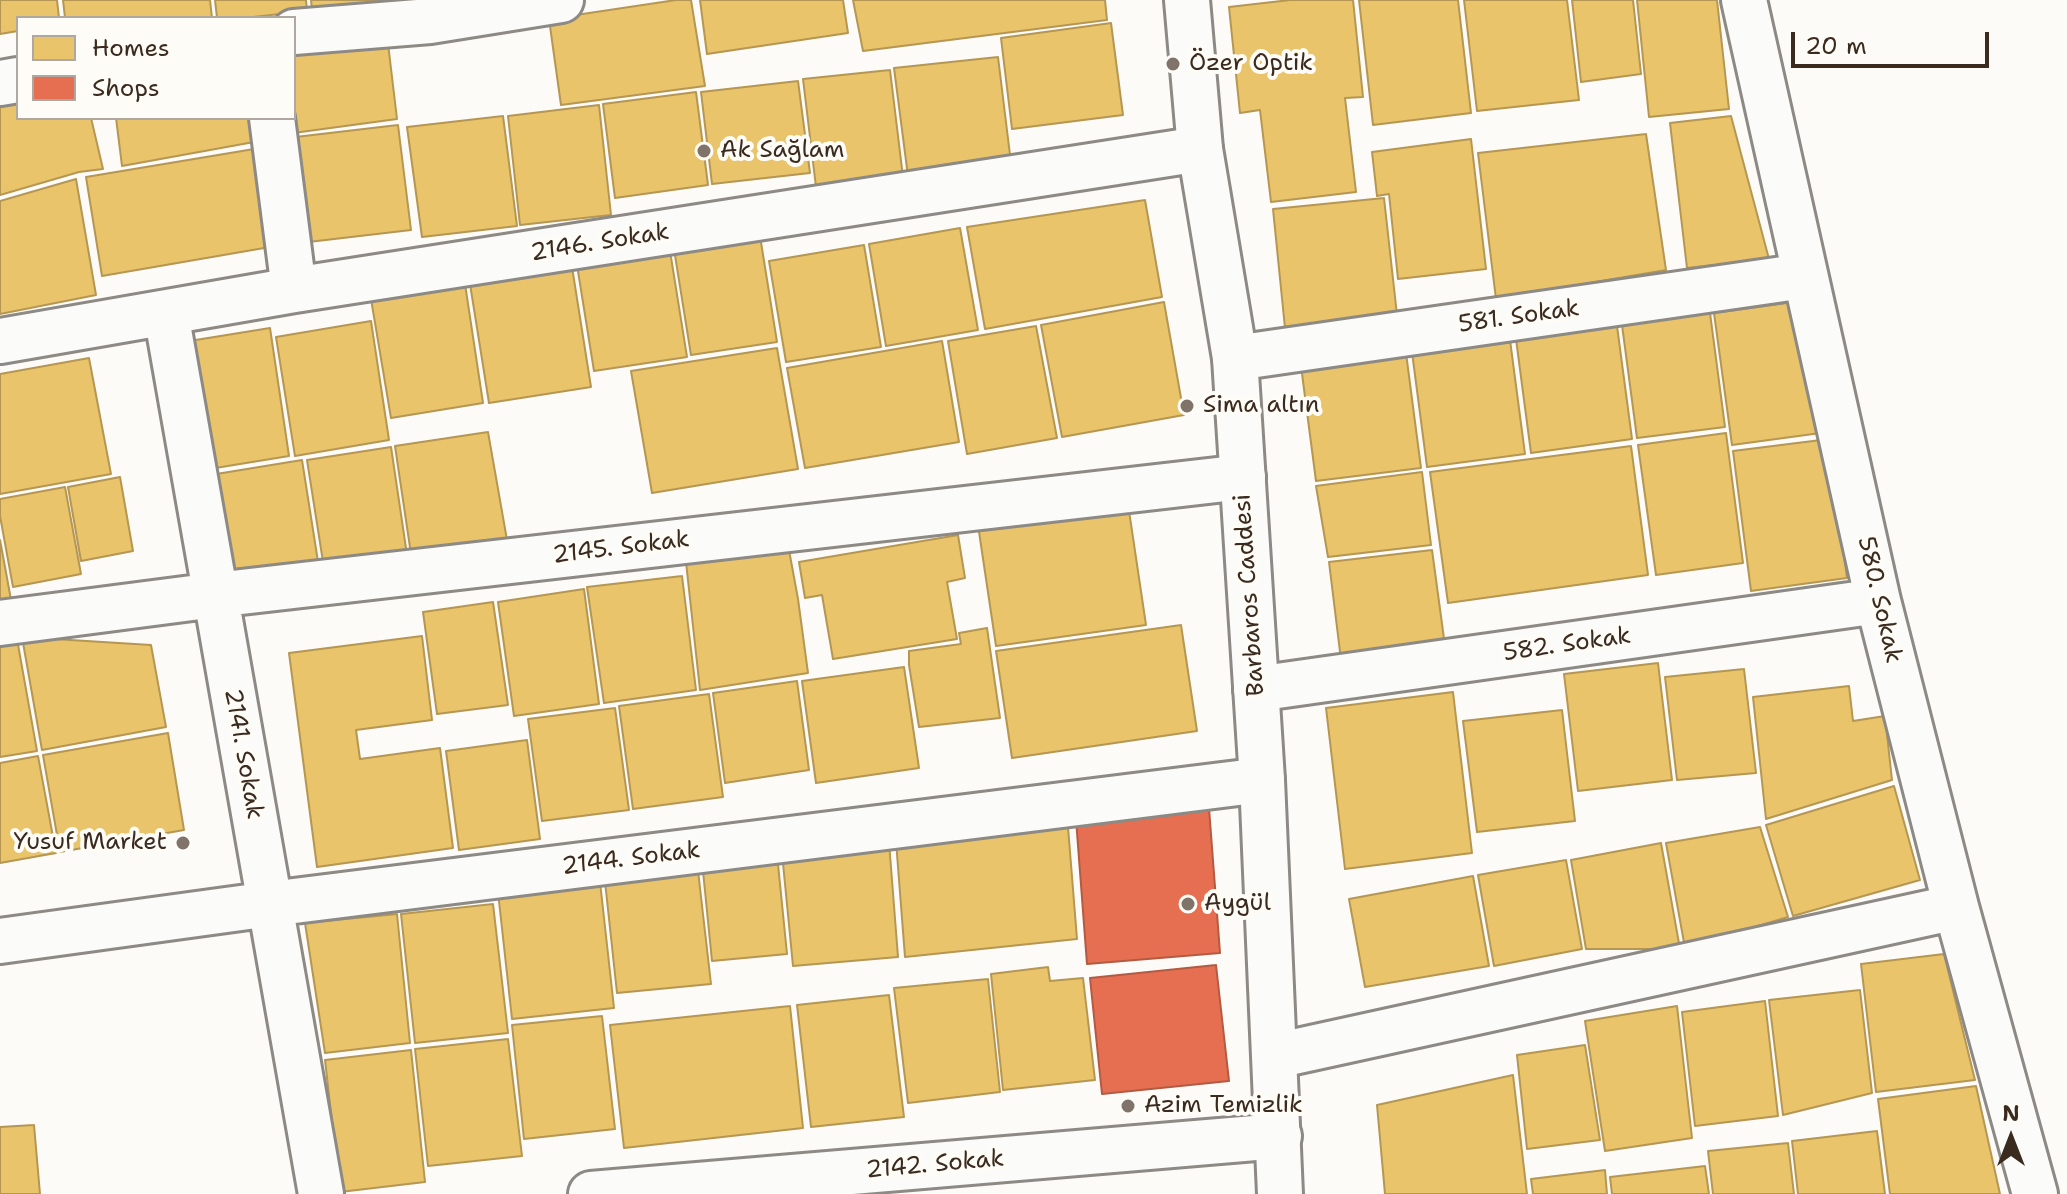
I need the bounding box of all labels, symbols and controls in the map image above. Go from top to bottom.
legend [16,16,296,120]
scale bar [1795,16,1993,66]
text: 20 m [1805,30,1867,62]
text: Homes [92,32,170,64]
place label: Özer Optik [1189,50,1313,78]
marker: Özer Optik [1164,55,1182,73]
text: Shops [92,72,160,104]
place label: Ak Sağlam [720,137,844,165]
marker: Ak Sağlam [695,142,713,160]
street label: 2146. Sokak [529,218,671,268]
street label: 581. Sokak [1457,294,1581,340]
place label: Sima altın [1203,392,1319,420]
marker: Sima altın [1178,397,1196,415]
street label: Barbaros Caddesi [1229,493,1271,697]
street label: 2145. Sokak [551,525,691,571]
street label: 580. Sokak [1850,534,1908,666]
street label: 582. Sokak [1501,622,1633,668]
street label: 2141. Sokak [217,686,269,822]
place label: Yusuf Market [14,829,167,857]
marker: Yusuf Market [174,834,192,852]
street label: 2144. Sokak [560,836,702,882]
place label: Aygül [1204,890,1271,918]
marker: Aygül [1179,895,1197,913]
place label: Azim Temizlik [1144,1092,1303,1120]
marker: Azim Temizlik [1119,1097,1137,1115]
north arrow [1971,1098,2051,1178]
text: N [2002,1099,2020,1128]
street label: 2142. Sokak [865,1145,1005,1185]

